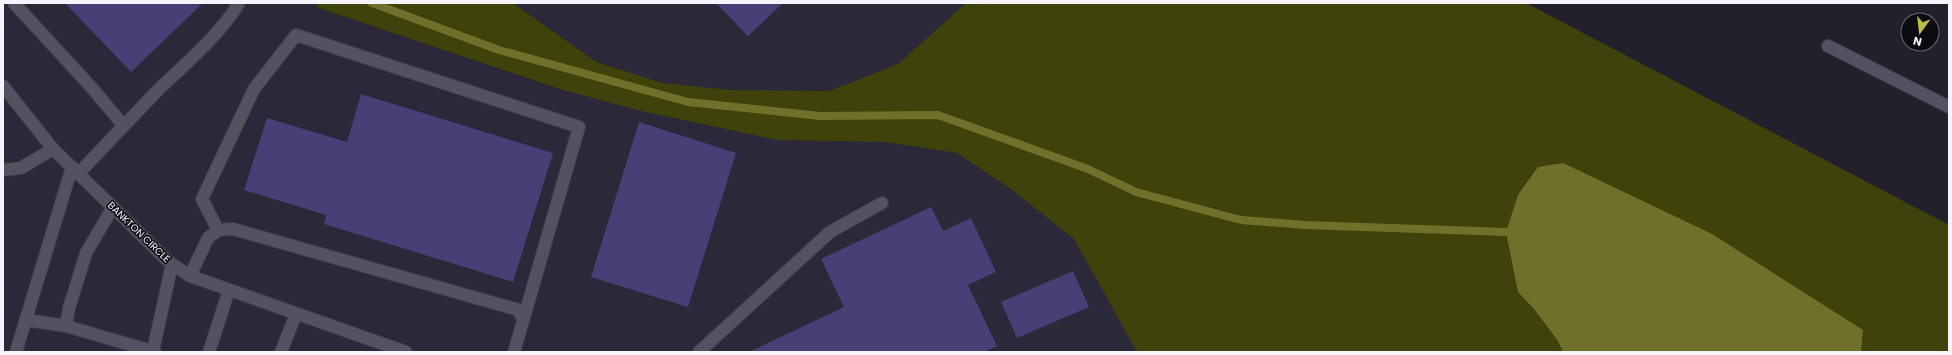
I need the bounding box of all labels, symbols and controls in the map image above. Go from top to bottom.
north arrow [1900,12,1940,52]
text: N [1911,33,1923,50]
street label: BANKTON CIRCLE [104,198,174,266]

